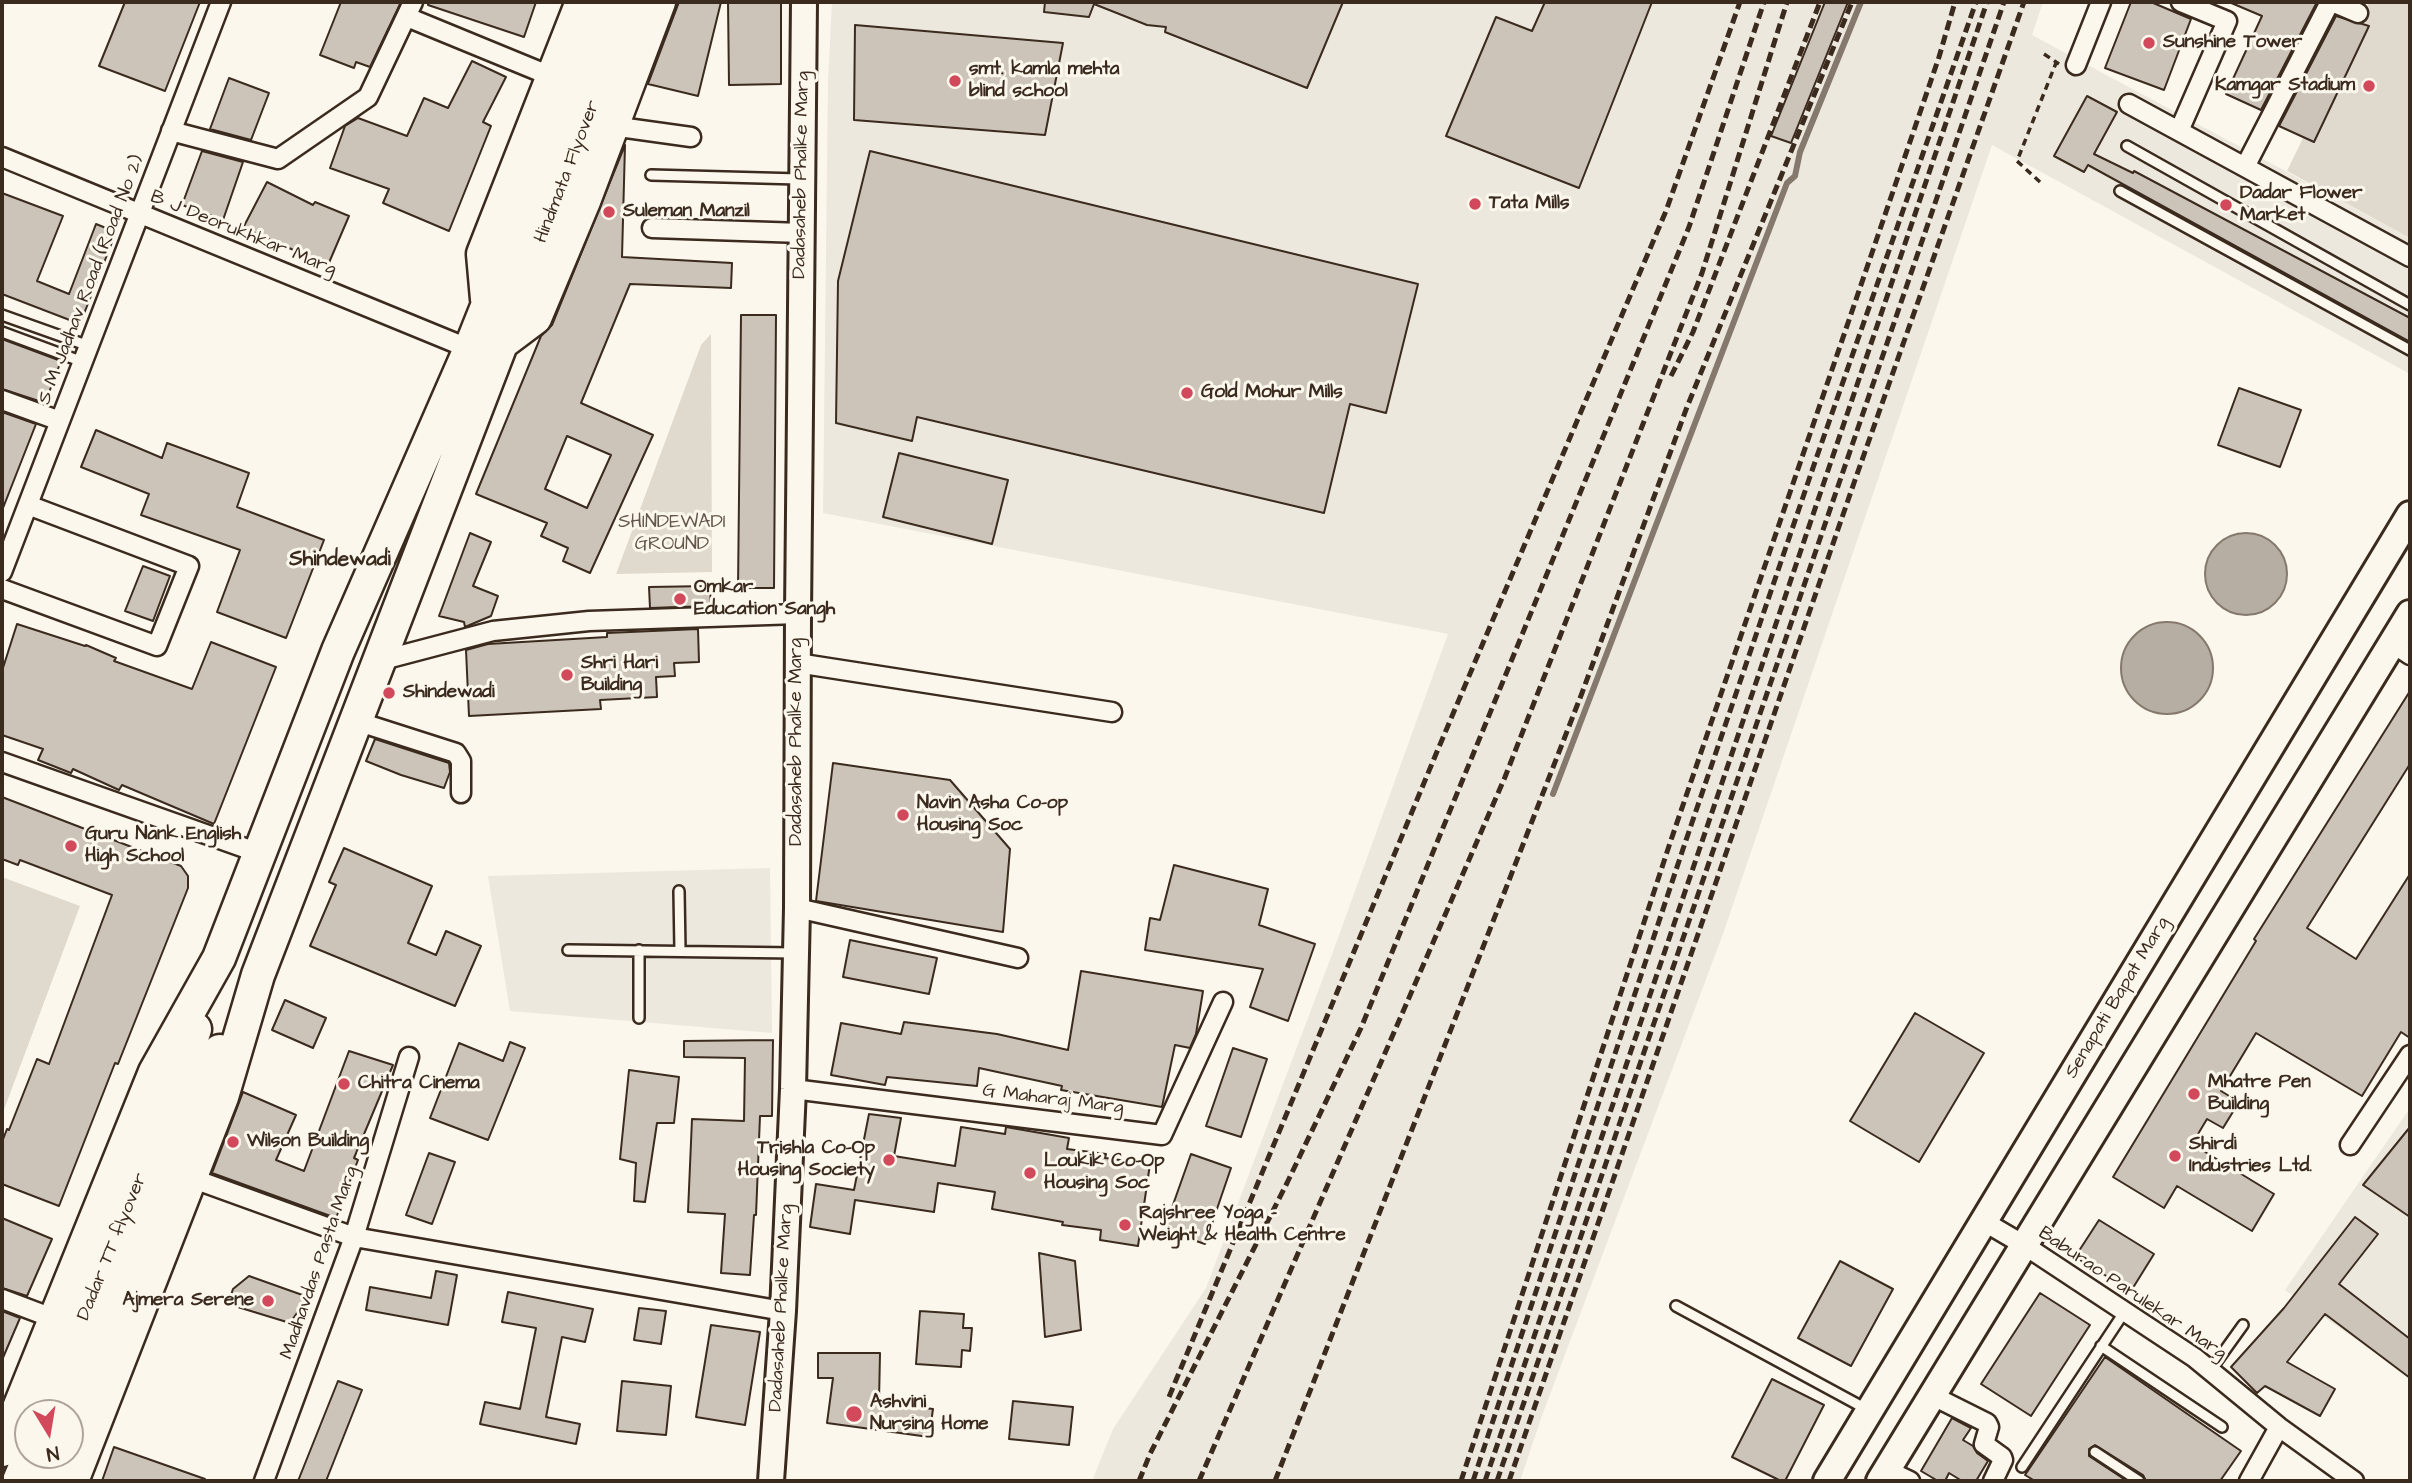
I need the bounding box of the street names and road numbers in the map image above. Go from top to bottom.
street label: Dadasaheb Phalke Marg [789,71,815,279]
street label: Hindmata Flyover [530,97,606,247]
street label: S M Jadhav Road (Road No 2) [34,152,150,408]
street label: B J Deorukhkar Marg [147,186,339,282]
street label: Dadasaheb Phalke Marg [786,638,808,846]
street label: Senapati Bapat Marg [2061,913,2175,1083]
street label: G Maharaj Marg [981,1080,1125,1120]
street label: Madhavdas Pasta Marg [276,1164,364,1362]
street label: Dadar TT flyover [73,1170,153,1324]
street label: Dadasaheb Phalke Marg [765,1204,799,1412]
street label: Baburao Parulekar Marg [2034,1222,2230,1366]

